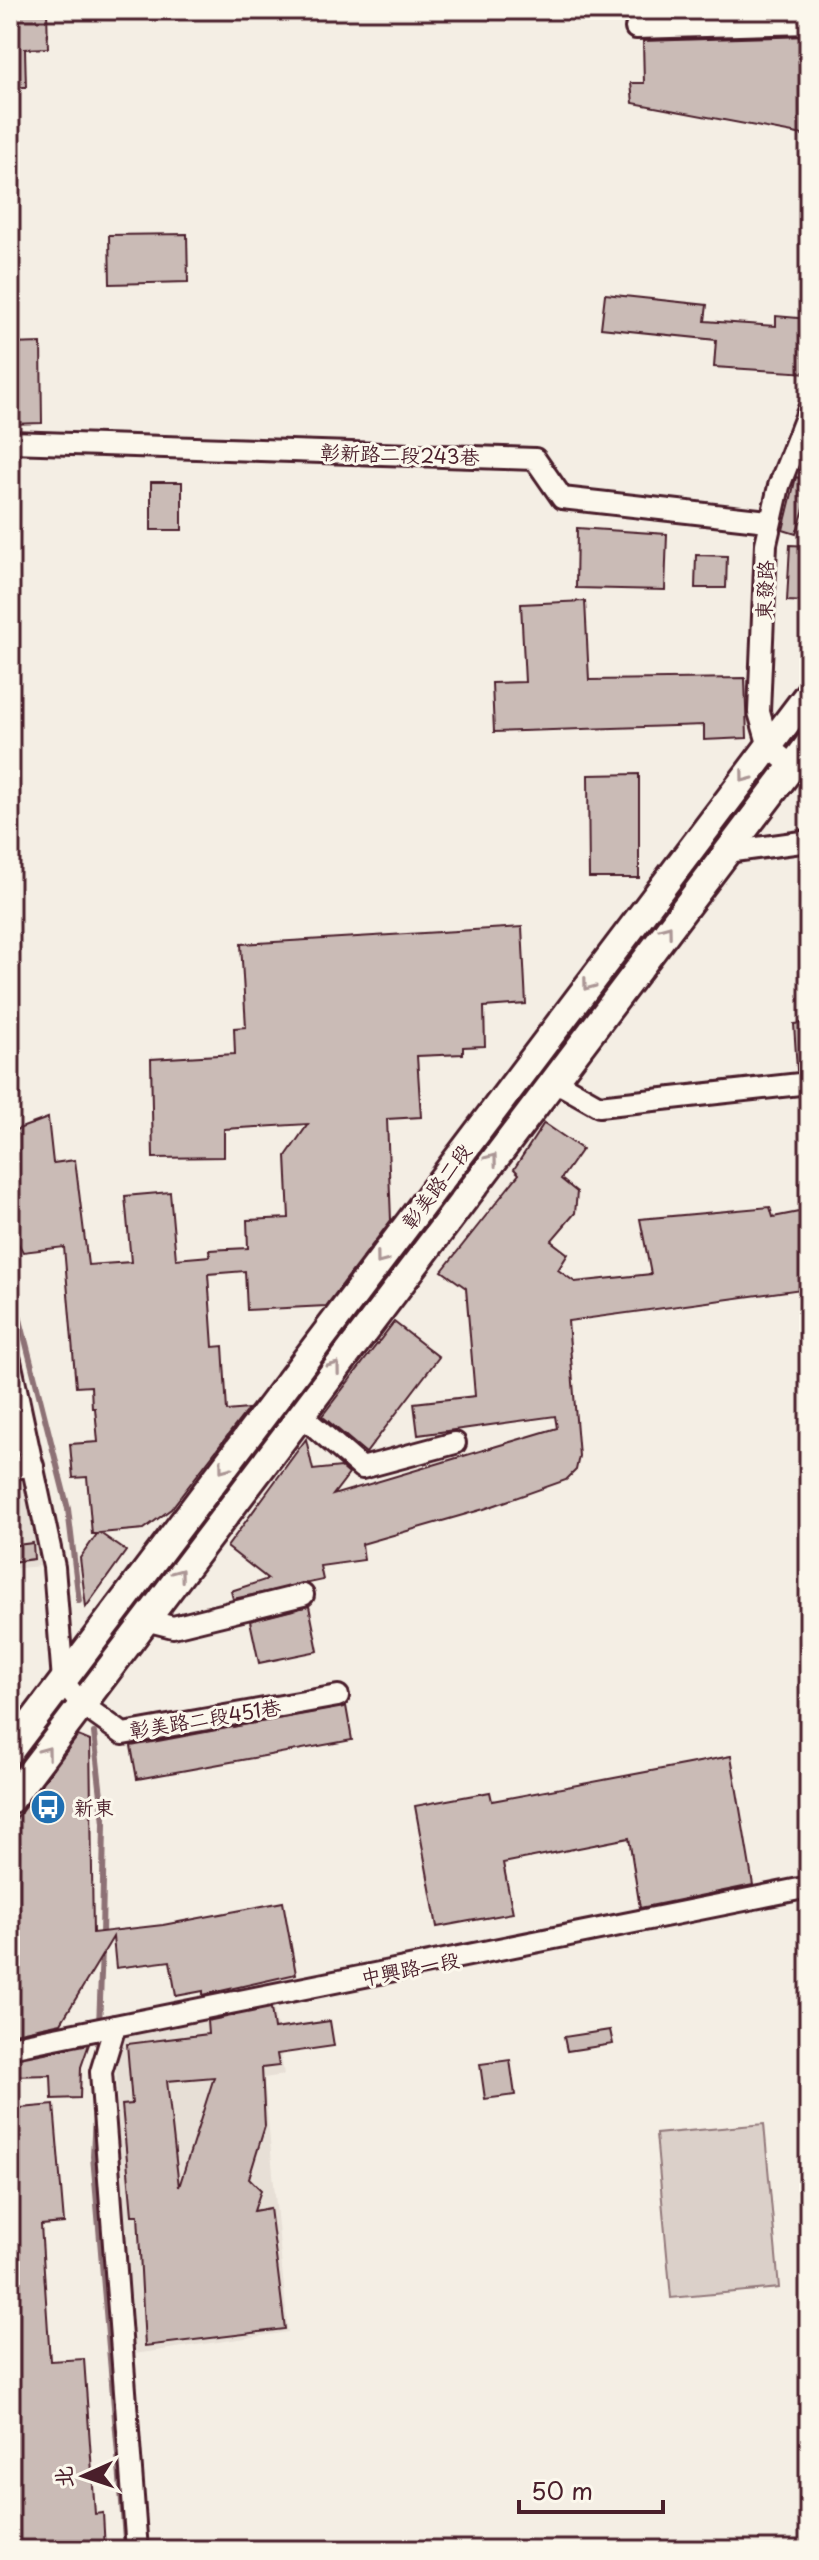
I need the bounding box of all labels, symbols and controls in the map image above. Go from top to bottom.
street label: 彰新路二段243巷 [320,436,481,472]
street label: 東發路 [748,558,780,621]
one-way arrow [741,769,755,783]
one-way arrow [657,925,671,939]
one-way arrow [584,976,598,991]
street label: 彰美路二段 [394,1137,478,1235]
one-way arrow [483,1154,497,1168]
one-way arrow [376,1250,390,1265]
one-way arrow [326,1361,340,1375]
one-way arrow [220,1458,234,1472]
one-way arrow [169,1569,184,1583]
street label: 彰美路二段451巷 [127,1691,284,1745]
one-way arrow [36,1746,50,1761]
bus stop icon: 新東 [29,1788,67,1826]
place label: 新東 [74,1792,114,1822]
street label: 中興路一段 [358,1944,462,1992]
north arrow [44,2436,124,2516]
scale bar [519,2464,663,2514]
text: 北 [45,2465,80,2489]
text: 50 m [531,2472,593,2508]

